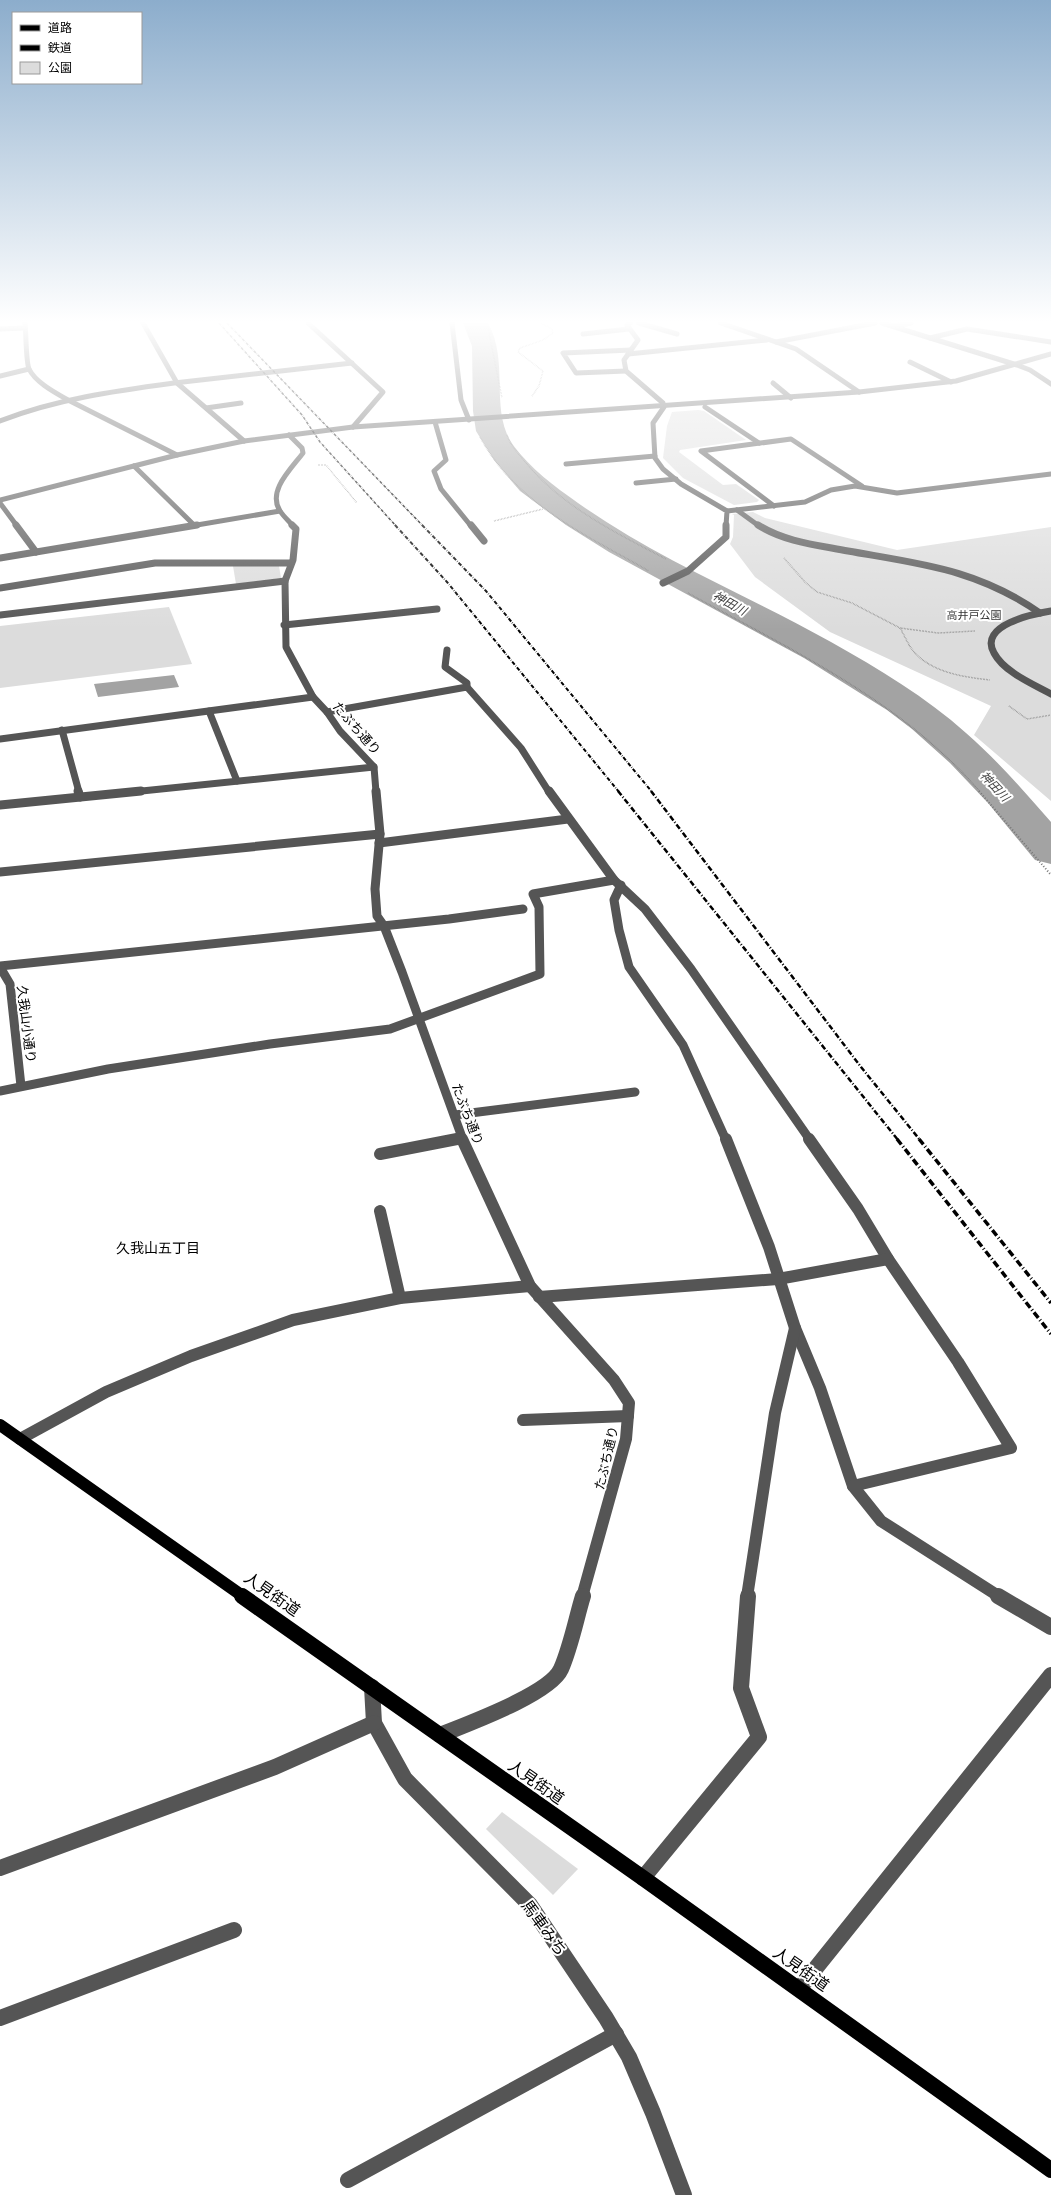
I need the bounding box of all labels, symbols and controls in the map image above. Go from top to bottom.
legend [12,12,142,84]
text: 道路 [48,20,72,35]
text: 鉄道 [48,40,72,55]
text: 公園 [48,60,72,75]
water label: 神田川 [711,588,751,619]
park label: 高井戸公園 [947,608,1002,622]
street label: たぶち通り [330,698,384,758]
water label: 神田川 [977,768,1014,806]
street label: 久我山小通り [14,984,40,1064]
street label: たぶち通り [449,1081,487,1147]
district label: 久我山五丁目 [116,1239,200,1257]
street label: たぶち通り [591,1424,621,1492]
street label: 人見街道 [240,1568,304,1620]
street label: 人見街道 [504,1756,568,1808]
street label: 馬車みち [518,1897,570,1959]
street label: 人見街道 [769,1943,833,1995]

